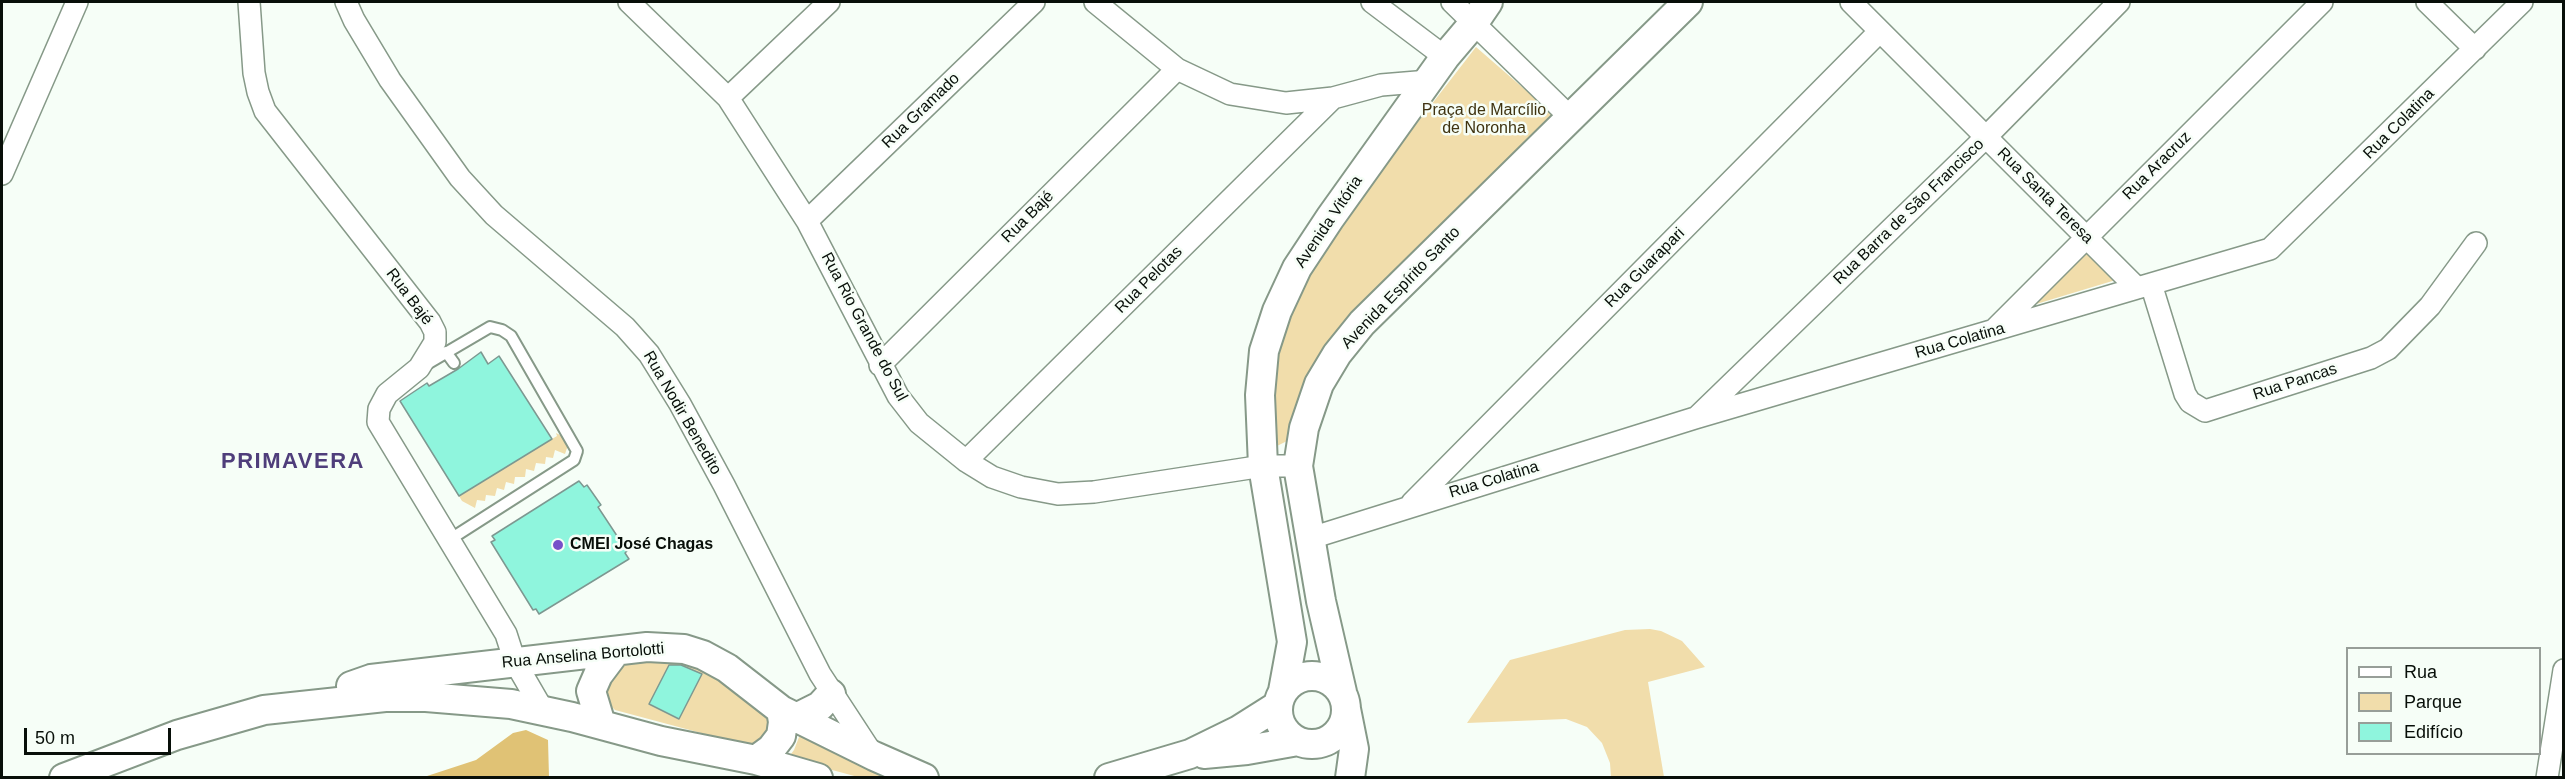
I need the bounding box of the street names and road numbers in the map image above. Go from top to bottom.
street label: Rua Gramado [878,69,964,153]
street label: Rua Colatina [2360,85,2438,163]
street label: Rua Aracruz [2119,128,2195,204]
street label: Rua Barra de São Francisco [1830,135,1988,289]
street label: Rua Santa Teresa [1993,144,2097,248]
street label: Avenida Vitória [1291,172,1367,272]
street label: Rua Bajé [998,187,1058,247]
street label: Avenida Espírito Santo [1338,223,1464,353]
street label: Rua Guarapari [1601,224,1689,312]
street label: Rua Pelotas [1111,242,1187,318]
street label: Rua Rio Grande do Sul [817,249,911,405]
street label: Rua Bajé [382,265,436,329]
street label: Rua Colatina [1913,319,2007,363]
street label: Rua Nodir Benedito [639,348,725,478]
street label: Rua Pancas [2251,359,2339,405]
street label: Rua Colatina [1447,457,1541,503]
street label: Rua Anselina Bortolotti [501,639,665,673]

